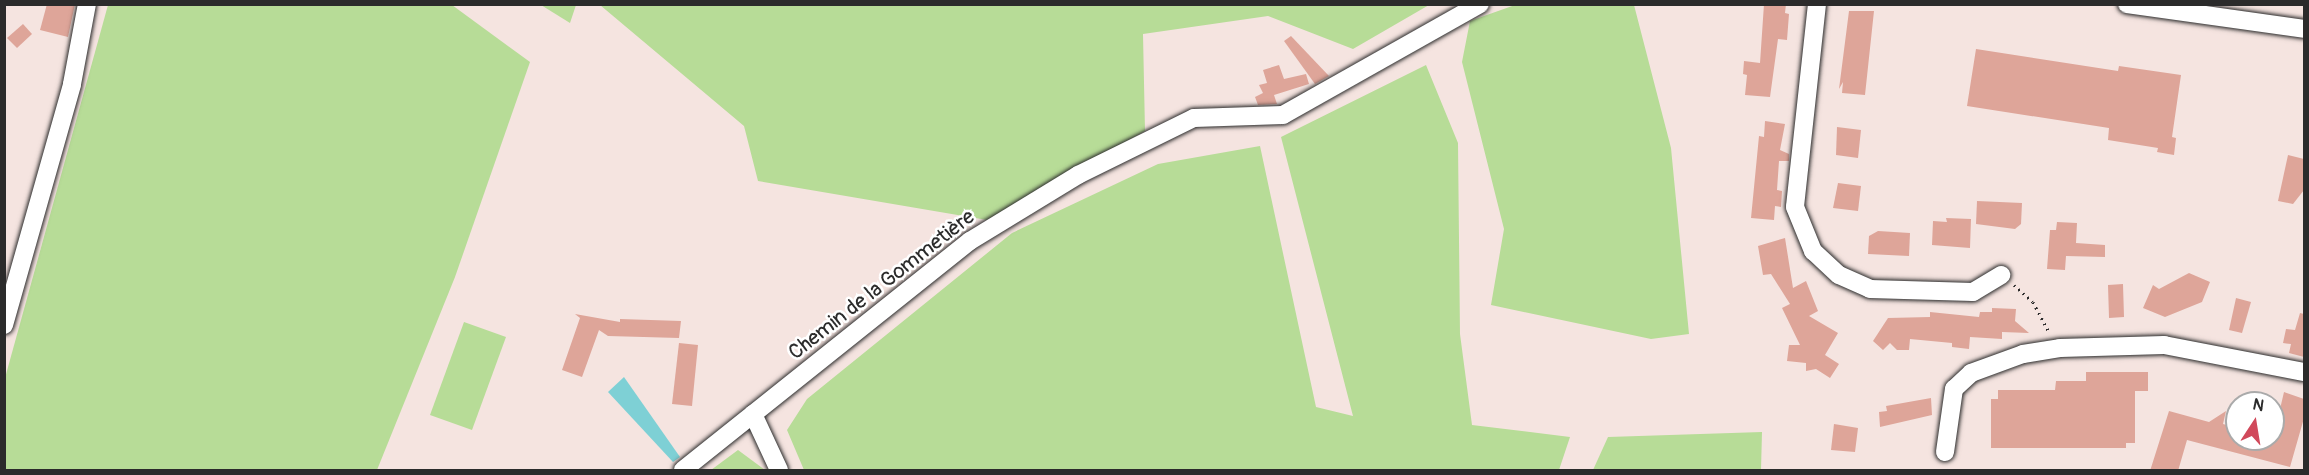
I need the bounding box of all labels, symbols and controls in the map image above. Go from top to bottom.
street label: Chemin de la Gommetière [784,204,980,366]
north arrow [2225,391,2285,451]
text: N [2251,394,2266,416]

